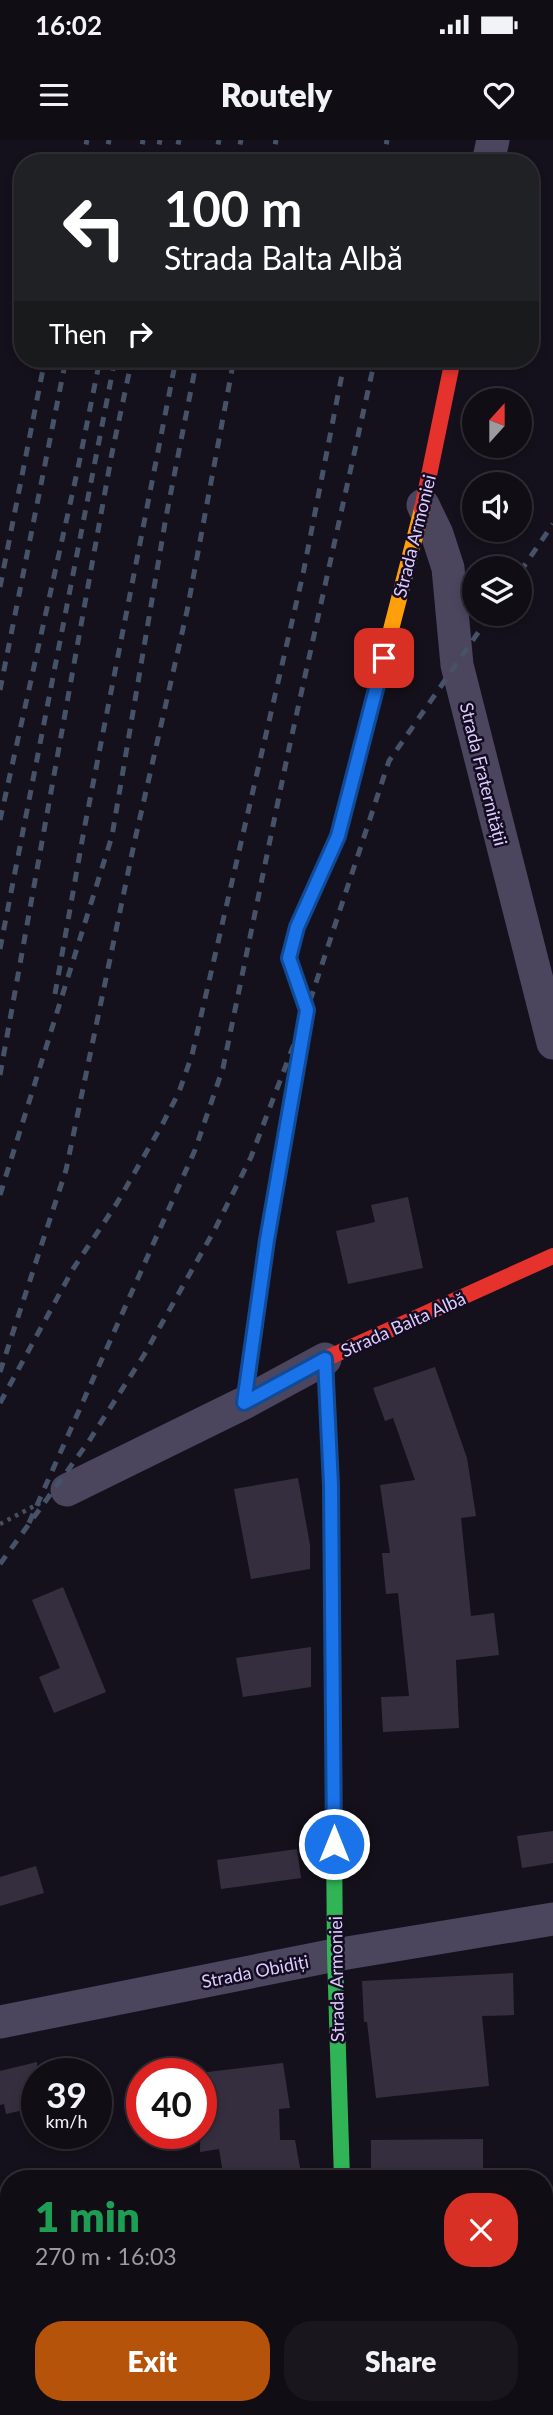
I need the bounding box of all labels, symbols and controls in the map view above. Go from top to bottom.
text: 16:02 [35,9,102,41]
text: Routely [221,75,332,114]
icon: menu [35,76,73,114]
icon: heart [480,76,518,114]
text: 100 m [164,179,302,237]
icon: left [49,182,140,273]
text: Strada Balta Albă [164,238,403,277]
icon: right [121,315,159,353]
text: Then [49,318,107,350]
north arrow [462,388,532,458]
map controls [462,388,532,626]
street label: Strada Armoniei [388,472,440,600]
button: sound [462,472,532,542]
button: layers [462,556,532,626]
pin [354,628,414,688]
icon: arrive [365,639,403,677]
street label: Strada Fraternității [456,700,512,848]
street label: Strada Balta Albă [337,1287,469,1361]
position arrow [297,1807,371,1881]
street label: Strada Armoniei [324,1916,348,2042]
street label: Strada Obidiți [200,1950,310,1992]
speed limit sign: 40 [126,2058,217,2149]
text: 39 [46,2073,87,2115]
text: km/h [45,2110,88,2132]
text: 1 min [35,2191,140,2241]
button: close [444,2193,518,2267]
text: 270 m · 16:03 [35,2242,177,2270]
button: Exit [35,2321,270,2401]
button: Share [284,2321,518,2401]

